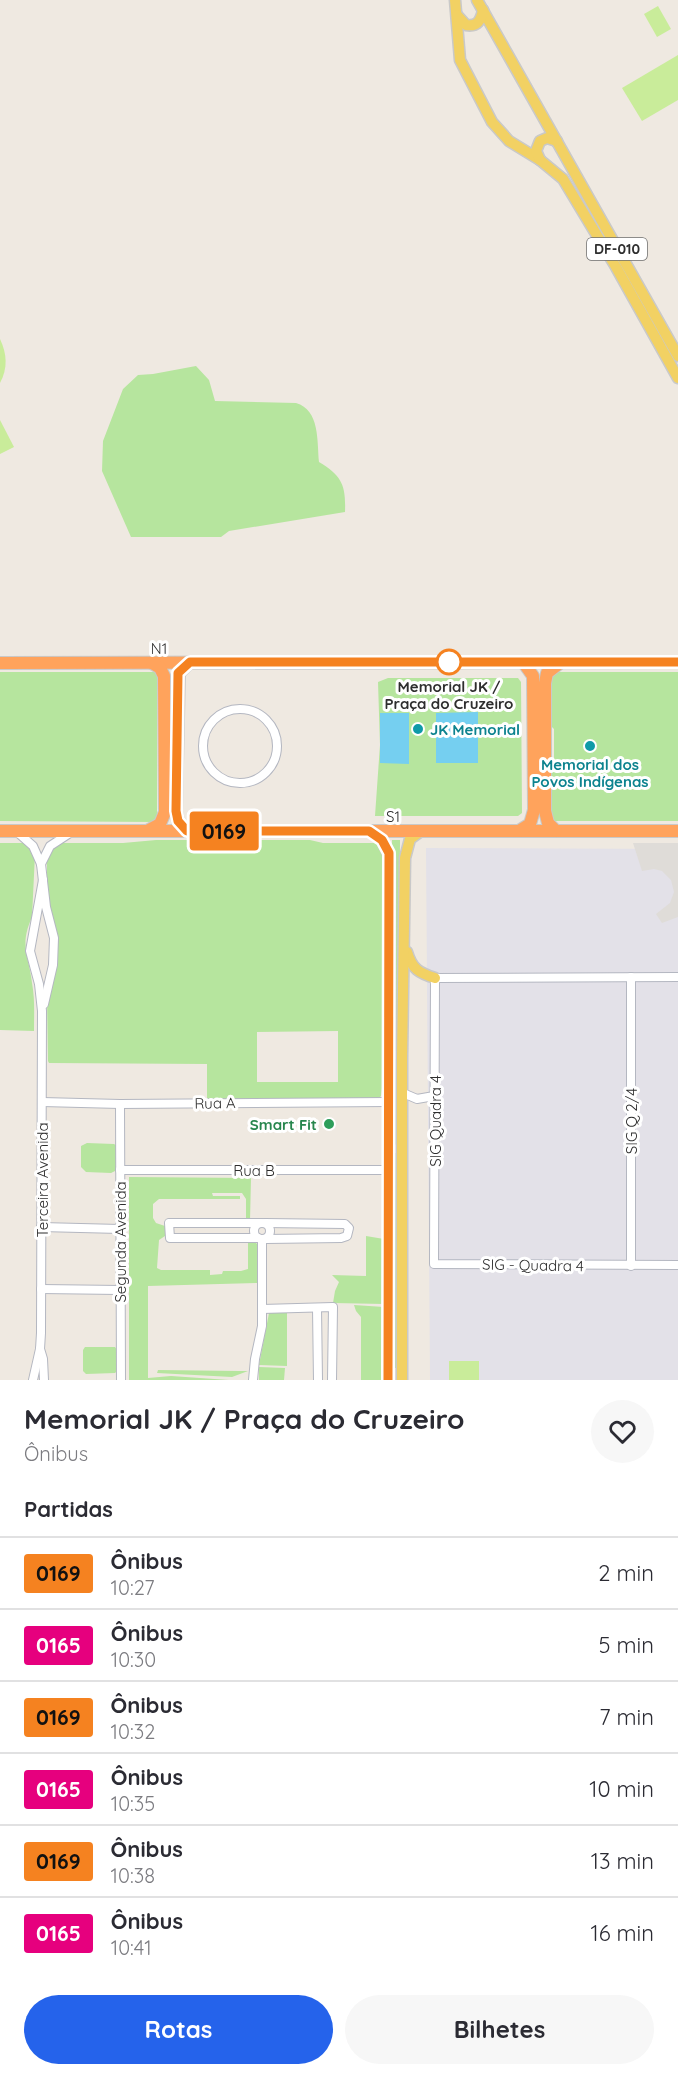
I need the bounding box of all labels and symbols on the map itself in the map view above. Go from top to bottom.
road number: DF-010 [587,238,647,260]
street label: N1 [151,639,167,658]
marker: Memorial JK / Praça do Cruzeiro [436,649,462,675]
place label: Memorial JK / Praça do Cruzeiro [385,677,513,713]
place label: JK Memorial [430,720,520,739]
marker: JK Memorial [411,722,425,736]
marker: Memorial dos Povos Indígenas [583,739,597,753]
place label: Memorial dos Povos Indígenas [531,755,649,791]
street label: S1 [386,807,400,826]
line badge: 0169 [182,812,266,850]
street label: SIG Quadra 4 [426,1075,445,1167]
street label: SIG Q 2/4 [622,1088,641,1154]
street label: Rua A [194,1093,236,1113]
place label: Smart Fit [250,1115,317,1134]
marker: Smart Fit [322,1117,336,1131]
street label: Terceira Avenida [33,1122,52,1238]
street label: Rua B [233,1161,275,1180]
street label: Segunda Avenida [111,1181,130,1303]
street label: SIG - Quadra 4 [482,1255,584,1275]

